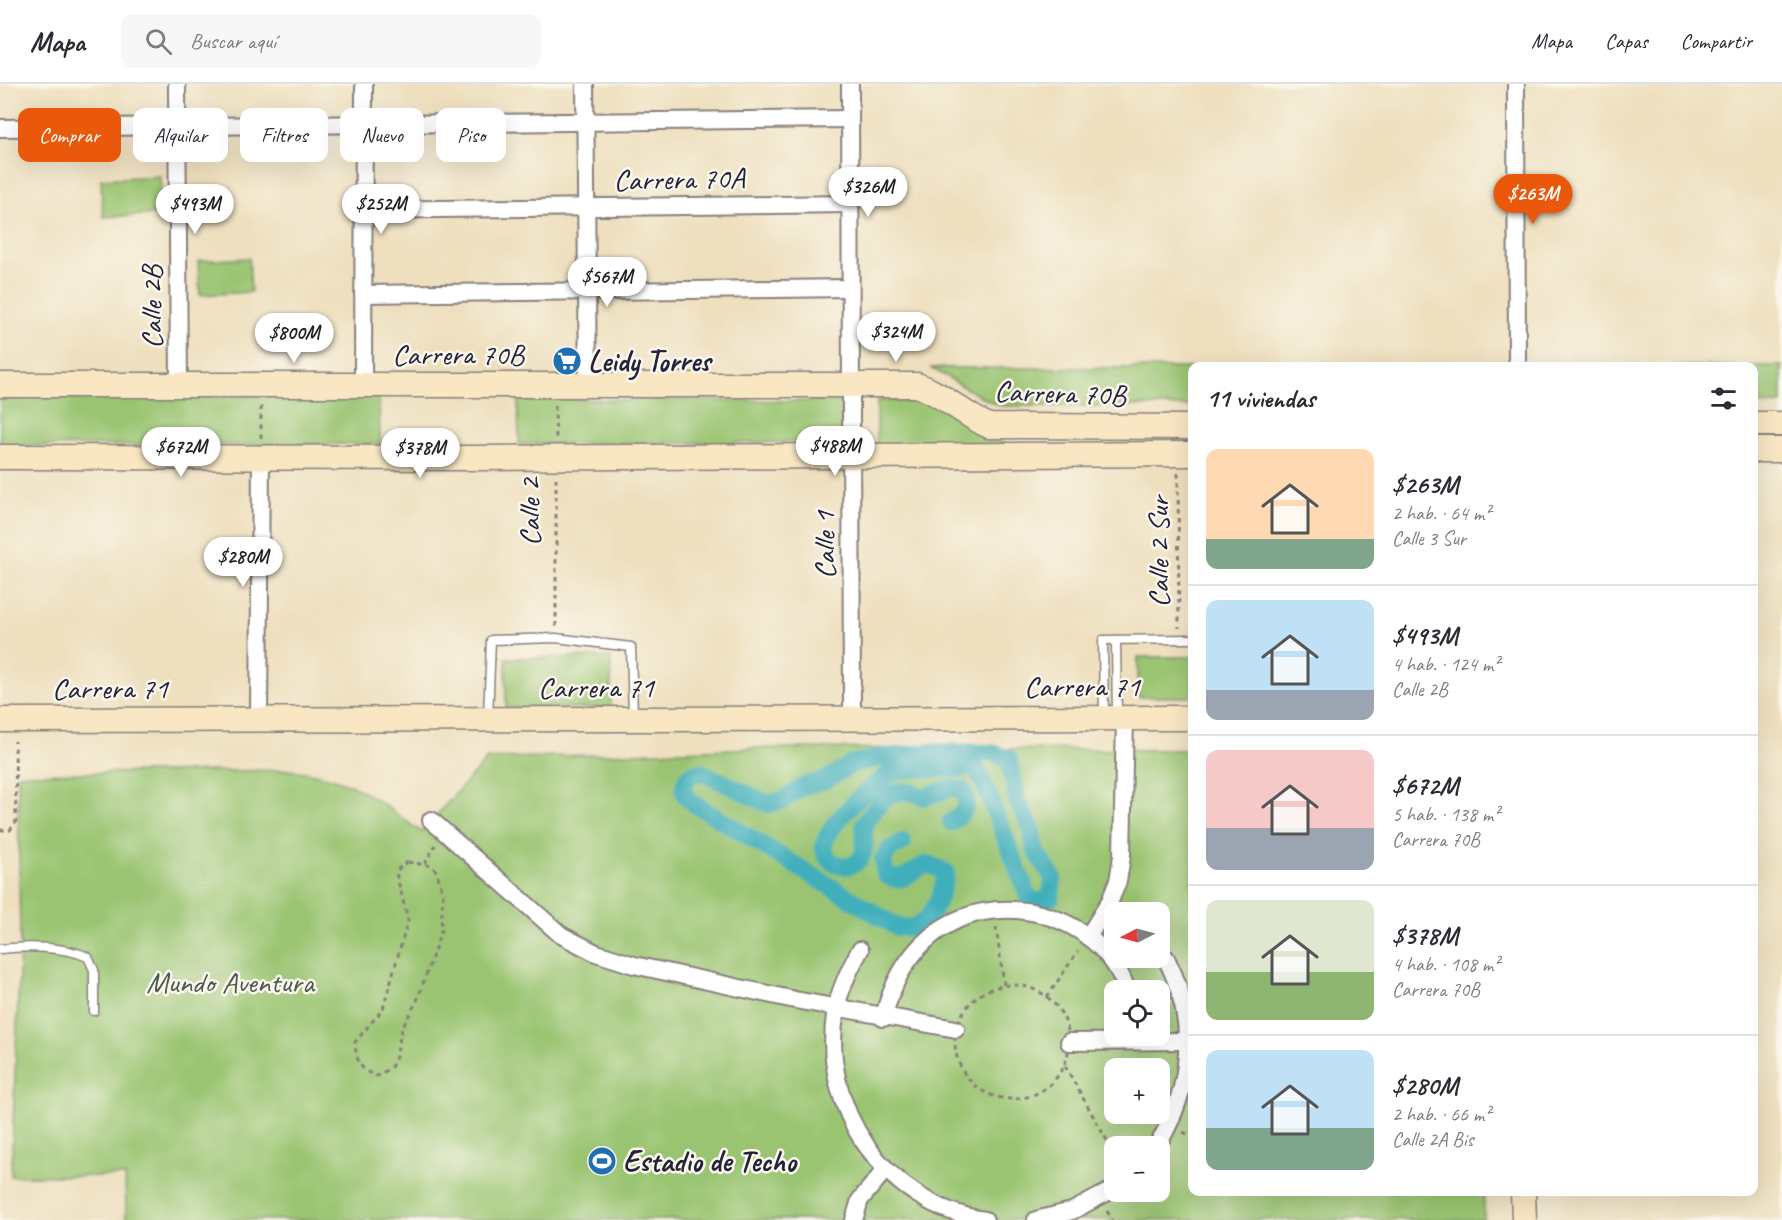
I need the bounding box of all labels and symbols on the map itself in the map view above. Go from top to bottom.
street label: Carrera 70A [613,159,747,199]
pin: $326M [826,167,910,218]
pin: $263M [1491,174,1575,225]
pin: $493M [153,184,237,235]
pin: $252M [339,184,423,235]
pin: $567M [565,257,649,308]
street label: Calle 2B [132,263,170,349]
pin: $324M [854,312,938,363]
pin: $800M [252,313,336,364]
street label: Carrera 70B [392,335,526,373]
place label: Leidy Torres [588,342,714,381]
supermarket icon: Leidy Torres [551,345,583,377]
street label: Carrera 70B [994,372,1129,414]
pin: $488M [793,426,877,477]
pin: $672M [139,427,223,478]
pin: $378M [378,428,462,479]
street label: Calle 2 [510,476,548,546]
street label: Calle 2 Sur [1139,493,1177,608]
street label: Calle 1 [805,510,843,579]
pin: $280M [201,537,285,588]
street label: Carrera 71 [1024,667,1141,705]
street label: Carrera 71 [538,668,655,706]
street label: Carrera 71 [52,669,169,707]
north arrow [1104,902,1170,968]
park label: Mundo Aventura [146,963,316,1001]
place label: Estadio de Techo [623,1142,798,1180]
sports icon: Estadio de Techo [586,1145,618,1177]

